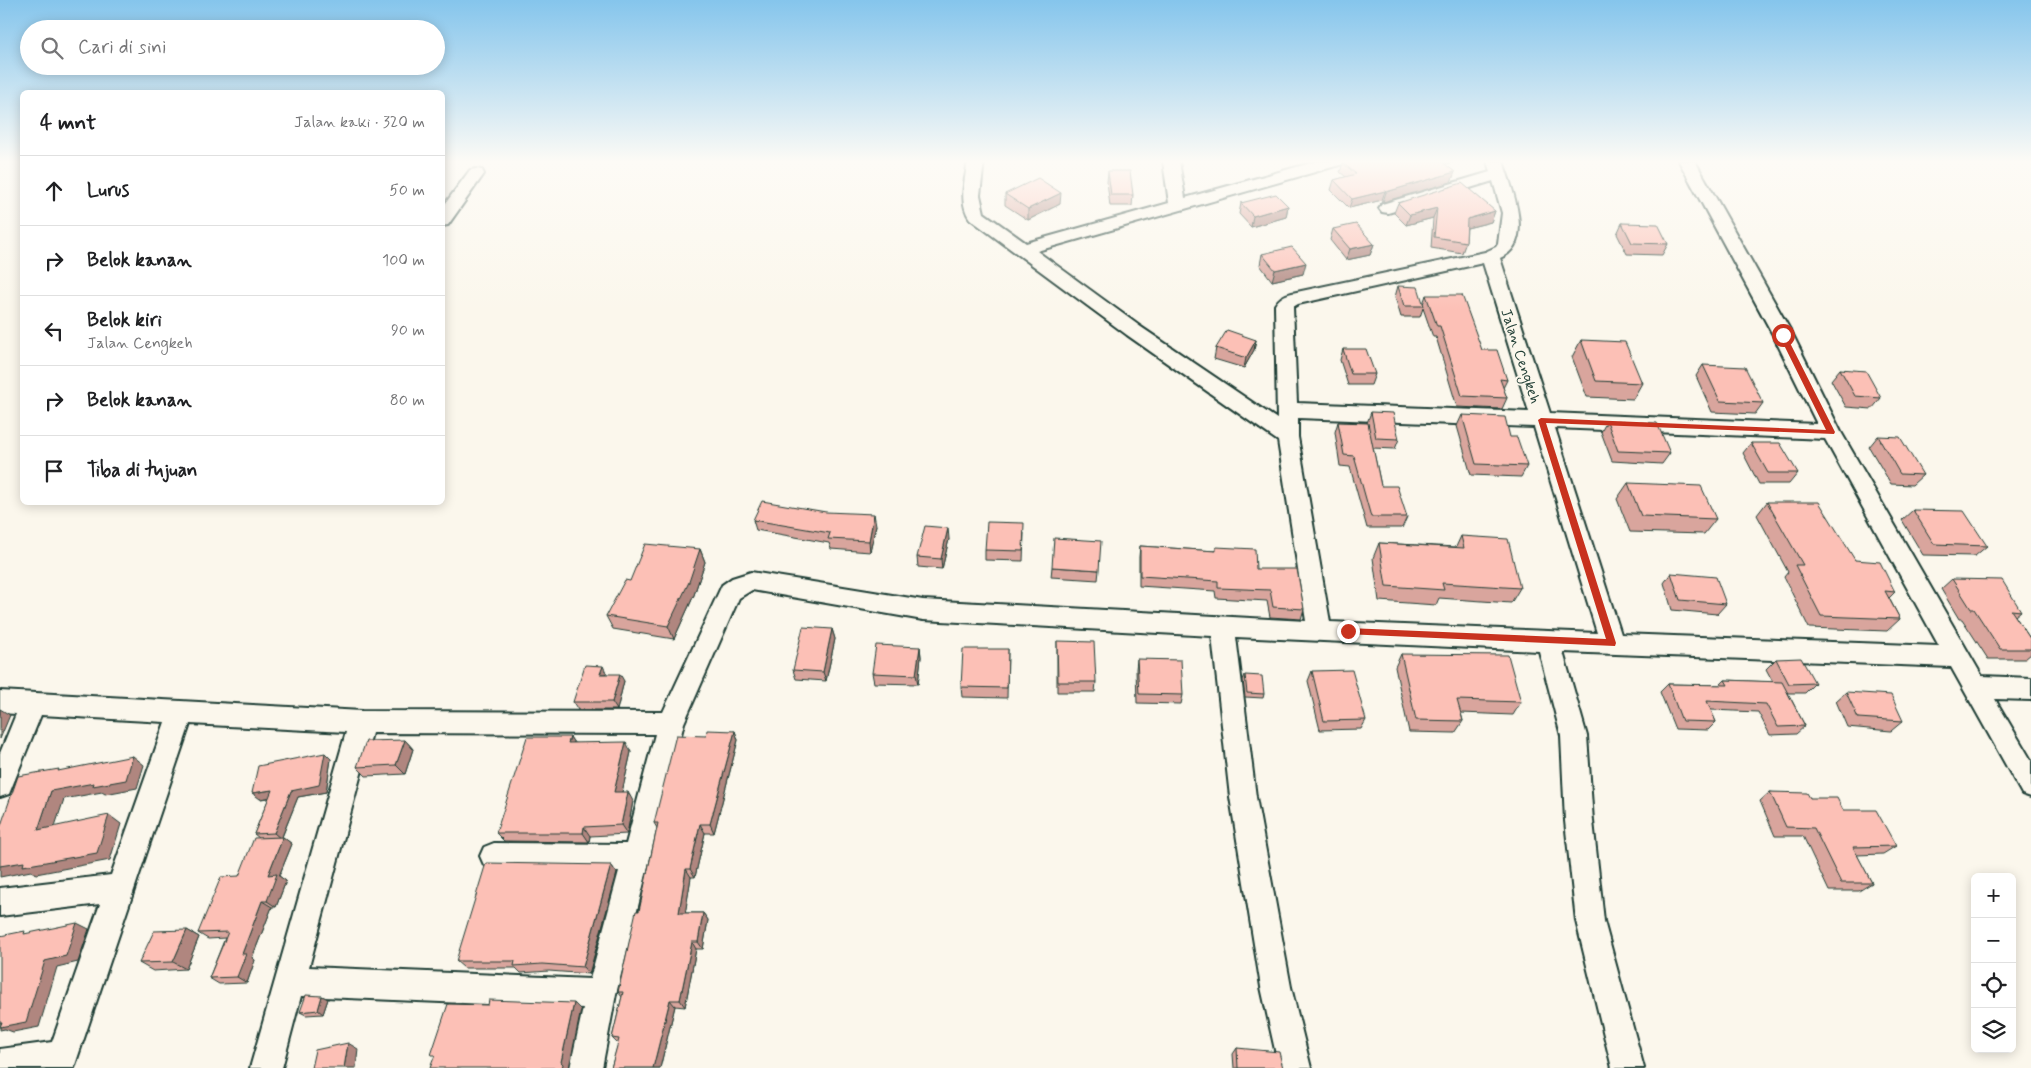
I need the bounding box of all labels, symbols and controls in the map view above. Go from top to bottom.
search box [20,20,445,75]
icon: search [38,34,66,62]
text: Cari di sini [78,35,166,60]
text: 4 mnt [40,109,96,137]
text: Jalan kaki · 320 m [294,112,425,133]
icon: ahead [40,177,68,205]
text: Lurus [87,178,129,203]
text: 50 m [389,180,425,201]
icon: right [40,247,68,275]
text: Belok kanan [87,248,192,273]
text: 100 m [382,250,425,271]
street label: Jalan Cengkeh [1494,306,1545,407]
text: Belok kiri [87,308,162,333]
icon: left [40,317,68,345]
text: 90 m [391,320,425,341]
route start [1772,324,1795,347]
text: Jalan Cengkeh [87,333,193,354]
icon: right [40,387,68,415]
text: Belok kanan [87,388,192,413]
text: 80 m [390,390,425,411]
icon: arrive [40,457,68,485]
text: Tiba di tujuan [87,458,198,483]
route end [1337,620,1360,643]
map controls [1971,873,2016,1053]
button: + [1971,873,2016,918]
button: − [1971,918,2016,963]
button: locate [1971,963,2016,1008]
button: layers [1971,1008,2016,1053]

